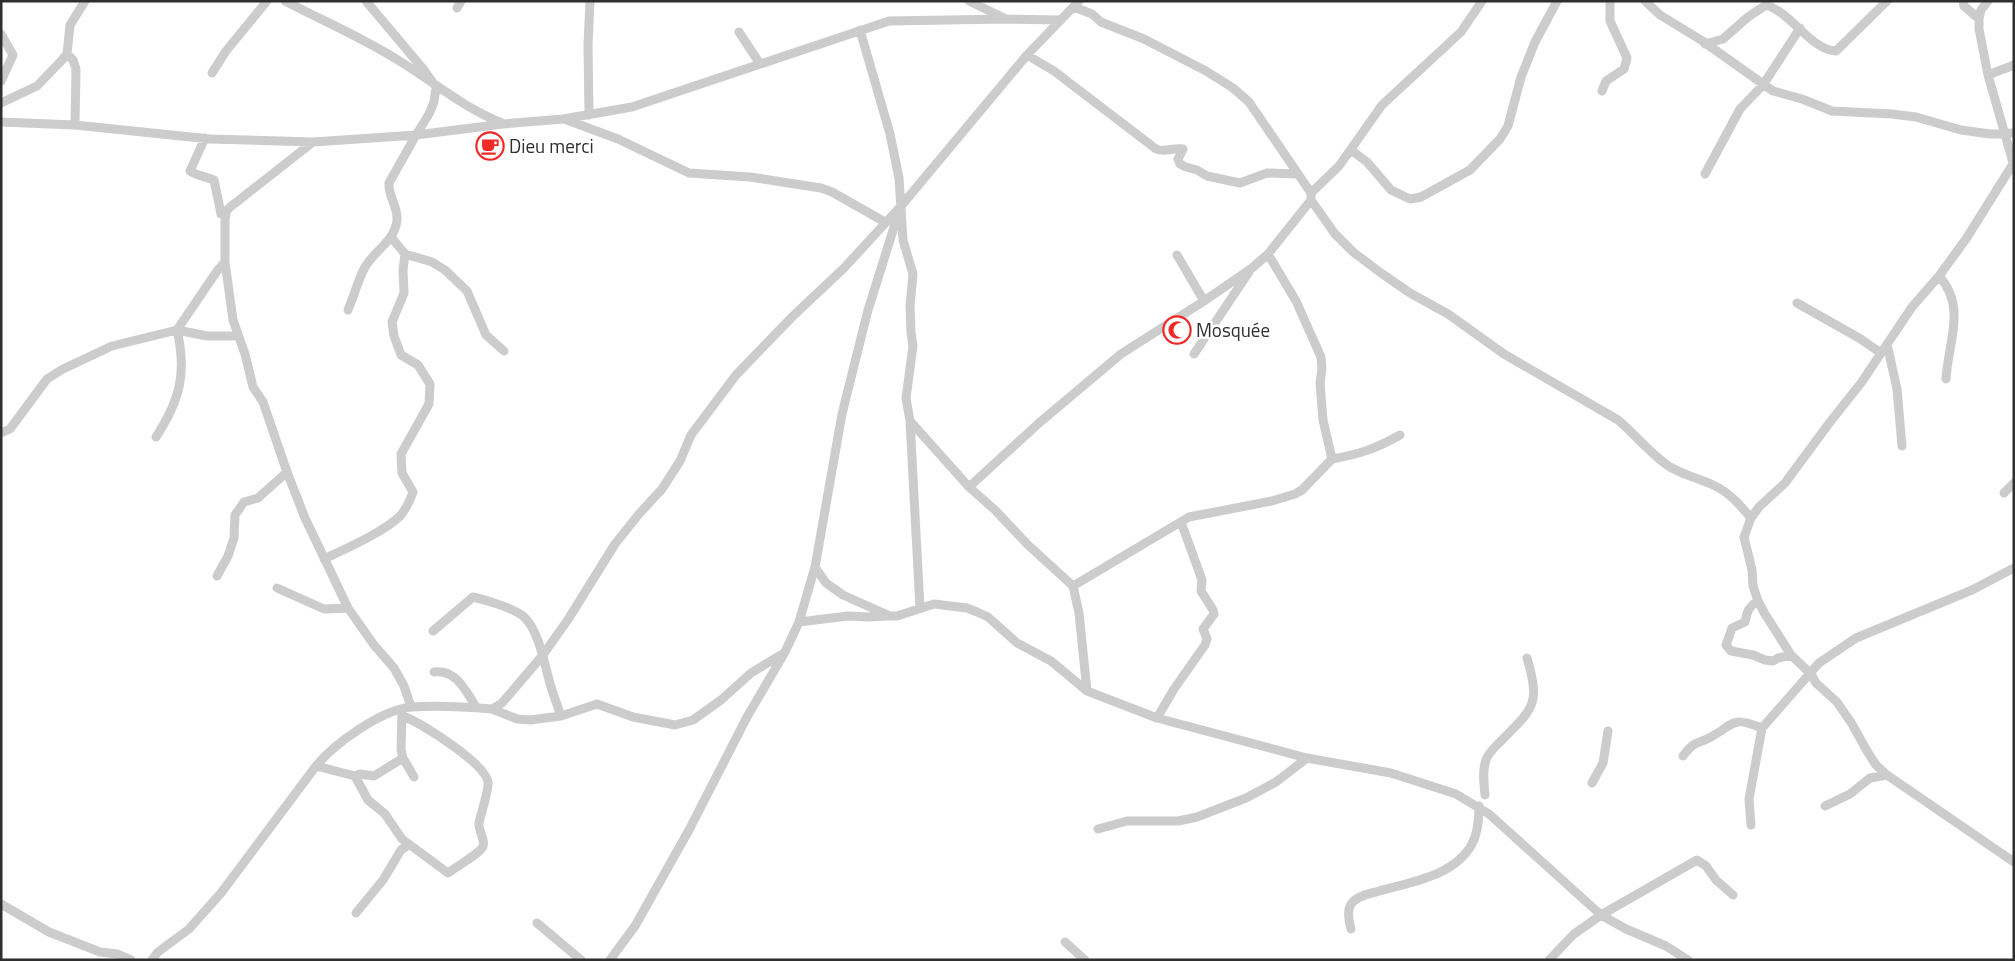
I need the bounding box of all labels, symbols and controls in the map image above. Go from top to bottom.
cafe icon: Dieu merci [475,131,505,161]
place label: Dieu merci [509,131,594,160]
mosque icon: Mosquée [1162,315,1192,345]
place label: Mosquée [1196,315,1270,344]

